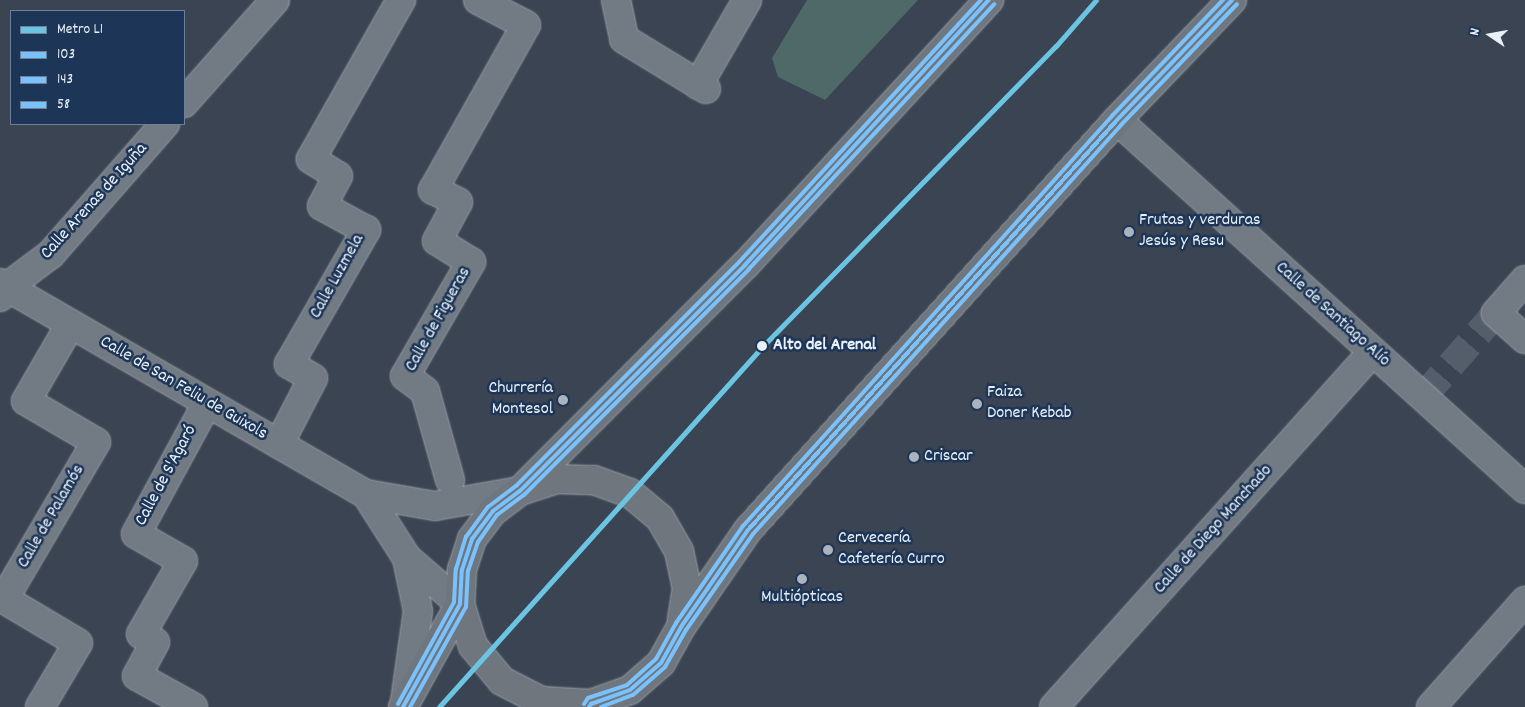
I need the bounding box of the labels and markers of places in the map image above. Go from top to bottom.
place label: Frutas y verduras Jesús y Resu [1139,211,1261,253]
marker: Frutas y verduras Jesús y Resu [1123,226,1135,238]
place label: Alto del Arenal [773,335,876,357]
marker: Alto del Arenal [755,339,769,353]
place label: Churrería Montesol [488,379,553,422]
place label: Faiza Doner Kebab [987,383,1072,426]
marker: Churrería Montesol [557,394,569,406]
marker: Faiza Doner Kebab [971,398,983,410]
place label: Criscar [924,446,973,468]
marker: Criscar [908,451,920,463]
place label: Cervecería Cafetería Curro [838,529,945,572]
marker: Cervecería Cafetería Curro [822,544,834,556]
marker: Multiópticas [796,573,808,585]
place label: Multiópticas [761,587,843,609]

